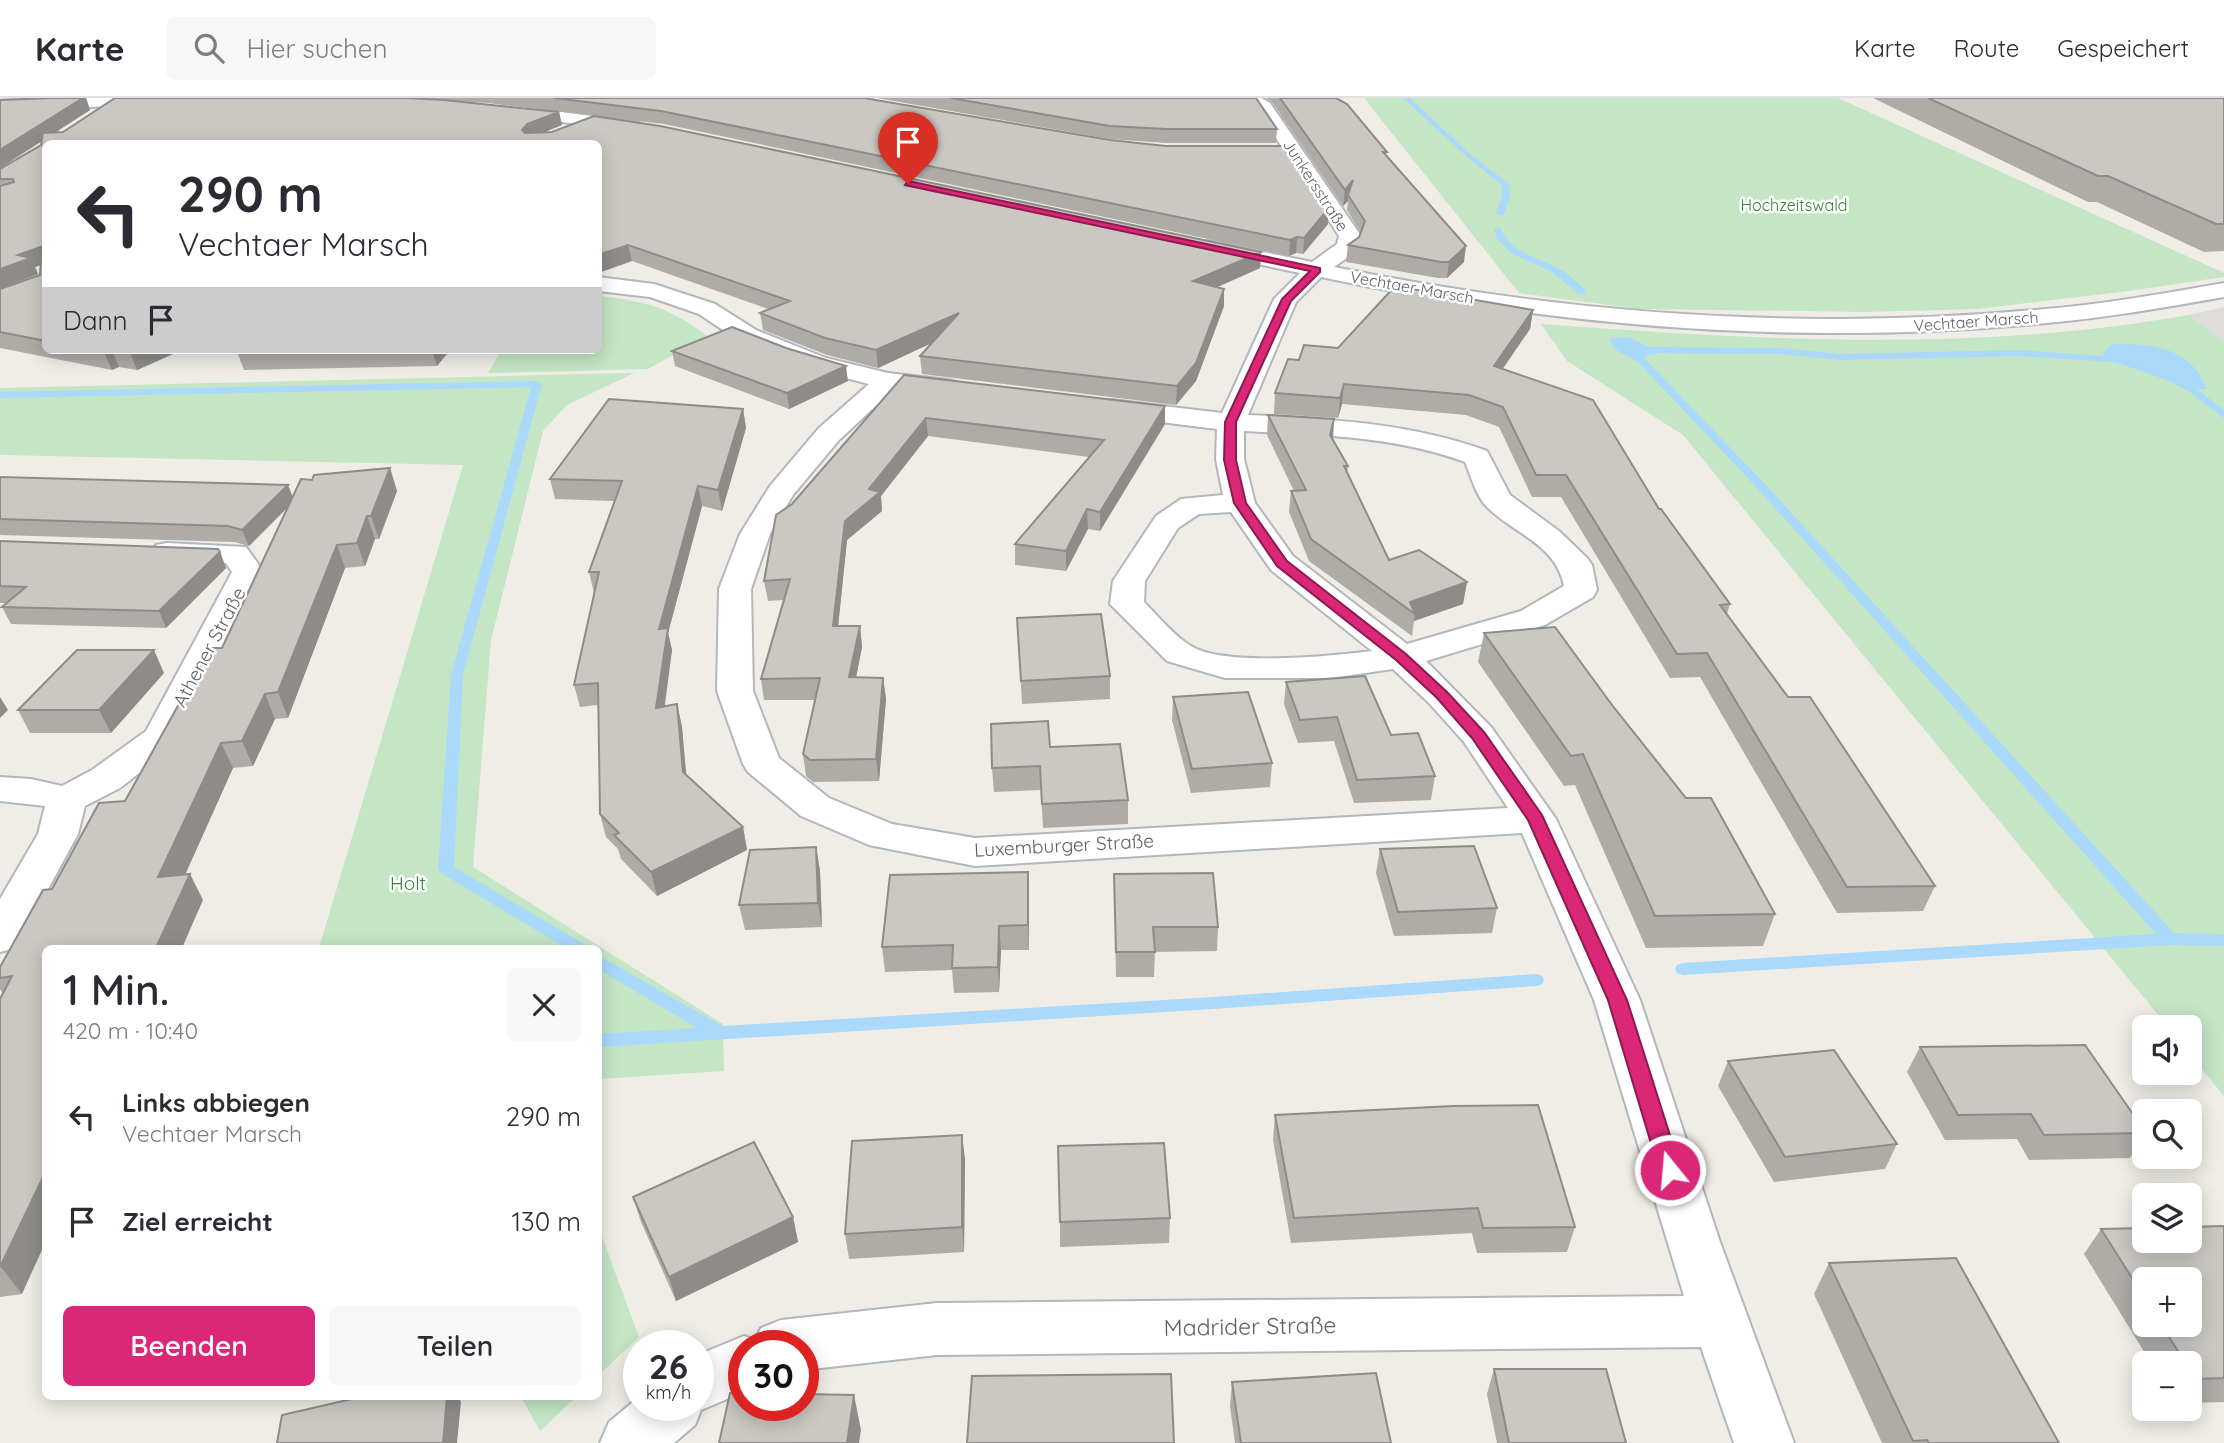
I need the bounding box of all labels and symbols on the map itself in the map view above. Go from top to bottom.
pin [878,112,938,184]
street label: Junkersstraße [1279,135,1353,235]
park label: Hochzeitswald [1741,195,1847,215]
street label: Vechtaer Marsch [1349,266,1475,308]
street label: Vechtaer Marsch [1913,307,2039,335]
street label: Athener Straße [167,583,251,711]
street label: Luxemburger Straße [973,828,1155,862]
park label: Holt [390,871,426,895]
position arrow [1633,1133,1707,1207]
street label: Madrider Straße [1163,1310,1337,1342]
speed limit sign: 30 [728,1330,819,1421]

